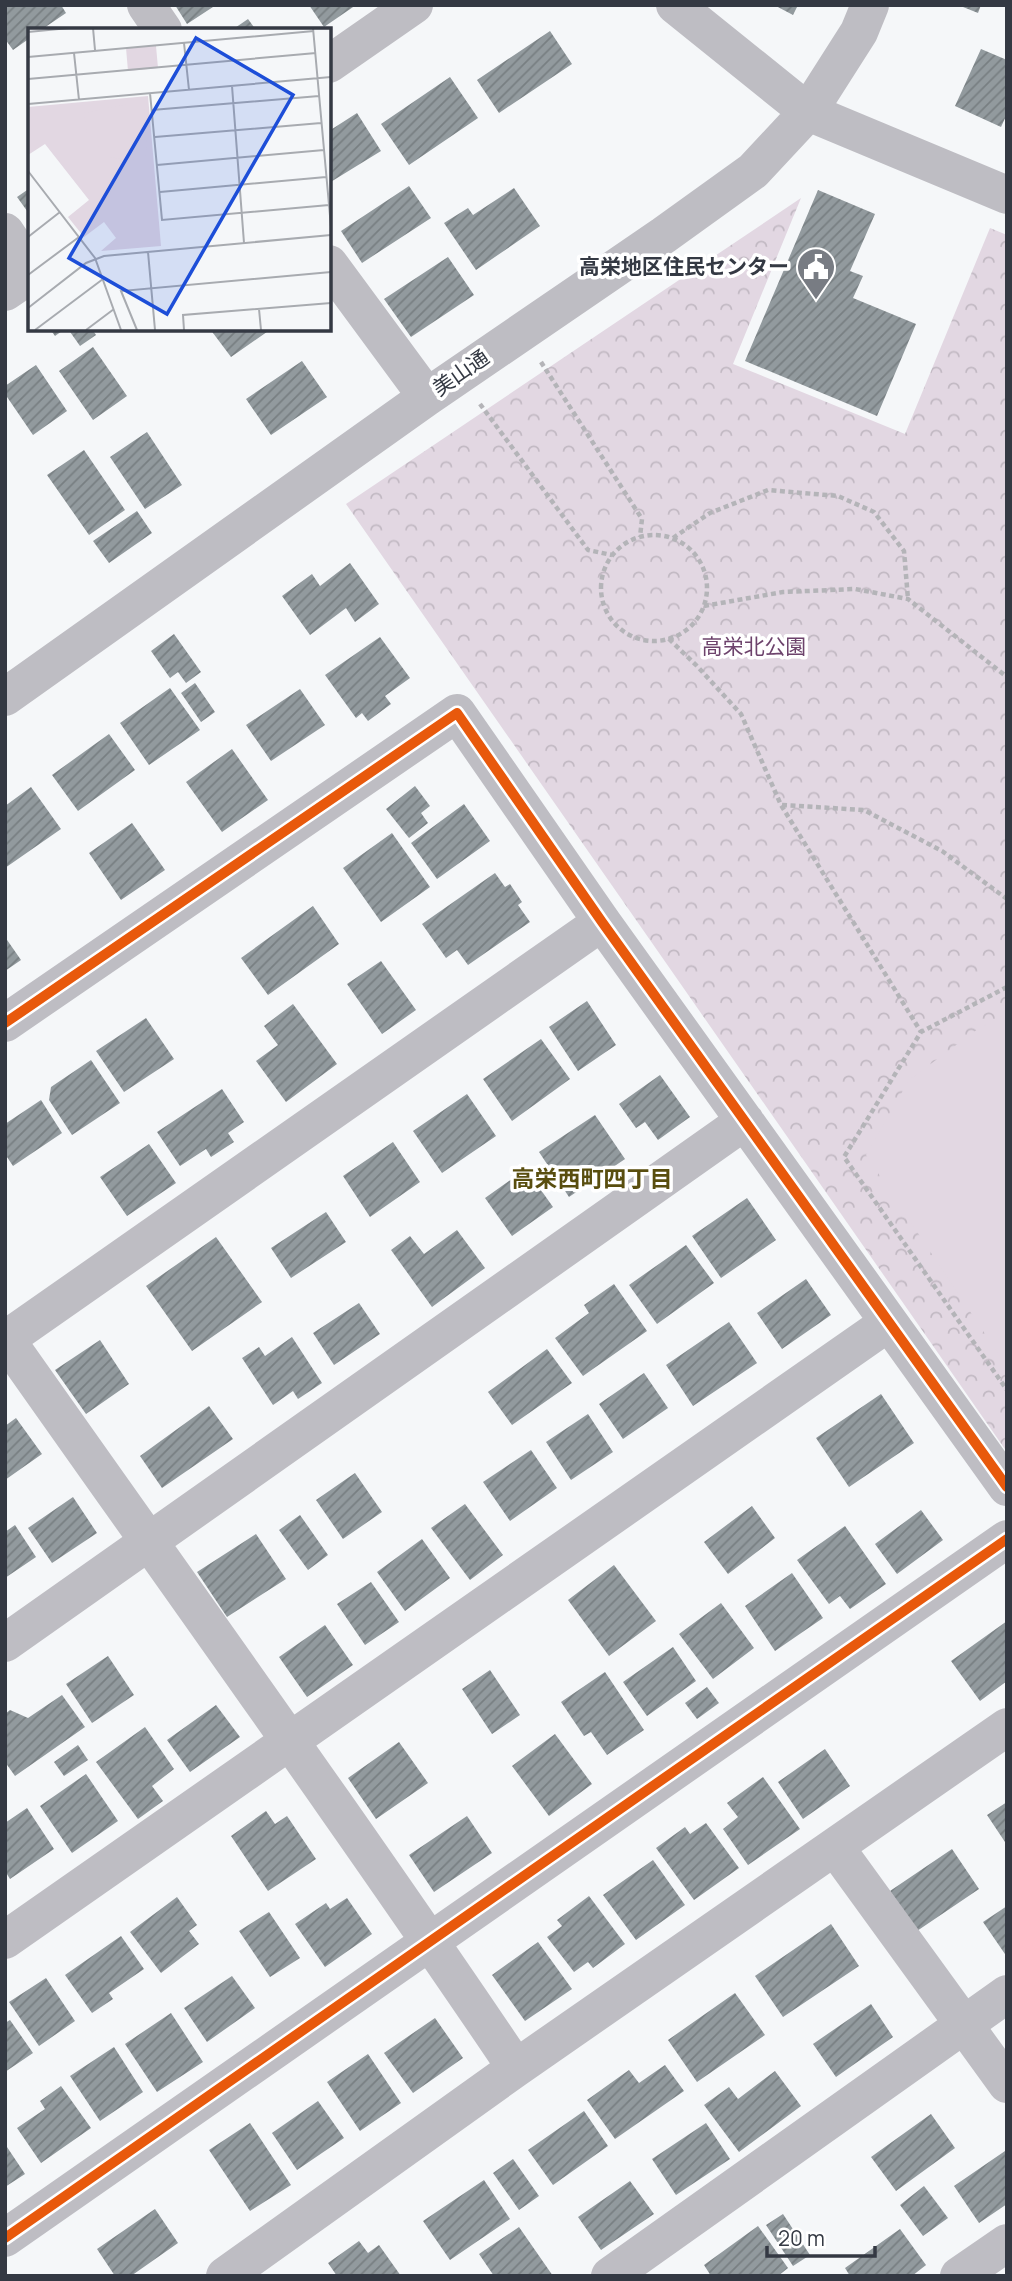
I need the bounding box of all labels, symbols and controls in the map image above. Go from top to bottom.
inset map [28,28,331,331]
public building icon: 高栄地区住民センター [795,246,837,301]
place label: 高栄地区住民センター [579,252,789,280]
street label: 美山通 [427,343,494,402]
park label: 高栄北公園 [702,632,807,660]
district label: 高栄西町四丁目 [512,1162,673,1194]
scale bar [767,2214,876,2258]
text: 20 m [778,2224,825,2252]

